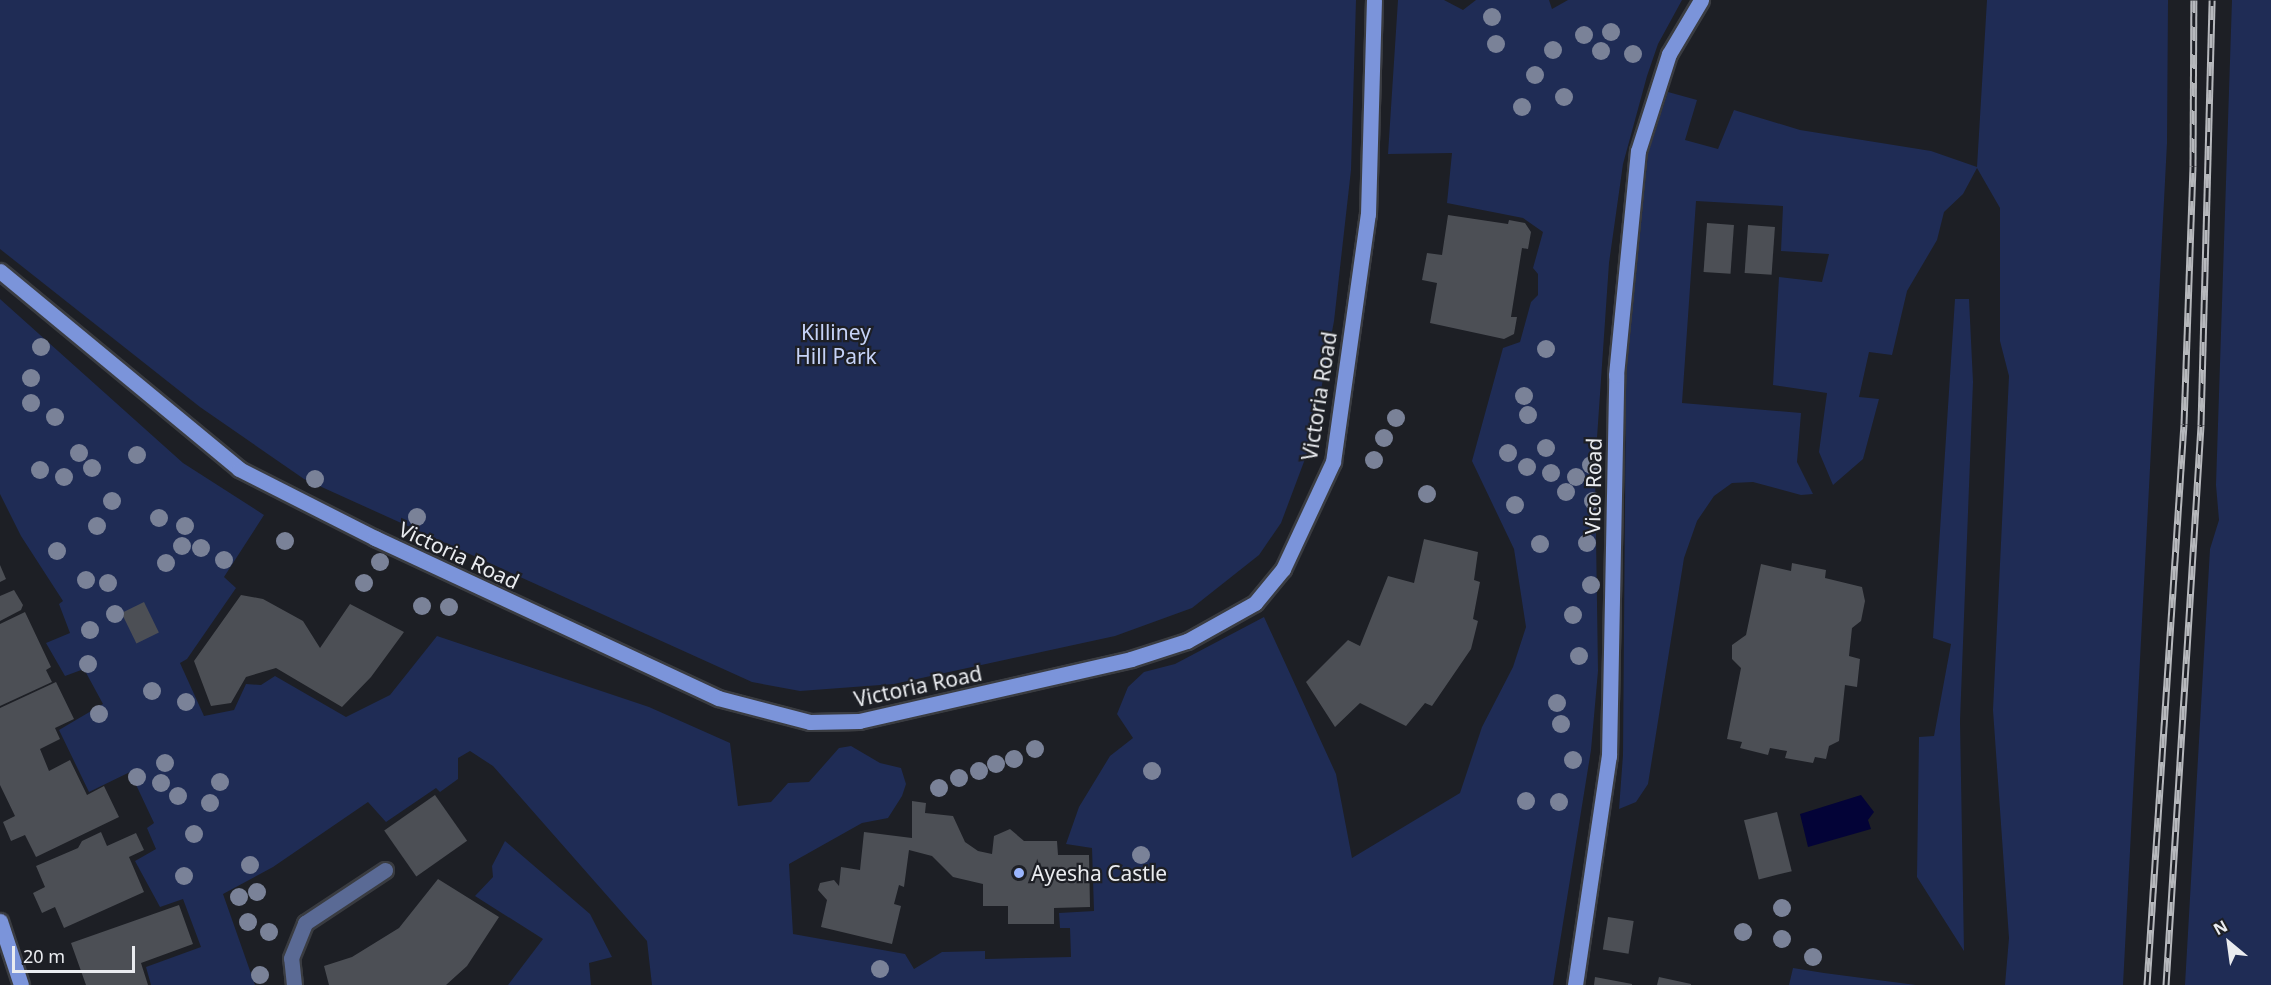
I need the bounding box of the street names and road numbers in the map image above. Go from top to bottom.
street label: Victoria Road [1296,330,1342,462]
street label: Vico Road [1580,437,1606,535]
street label: Victoria Road [395,516,523,594]
street label: Victoria Road [852,660,984,712]

